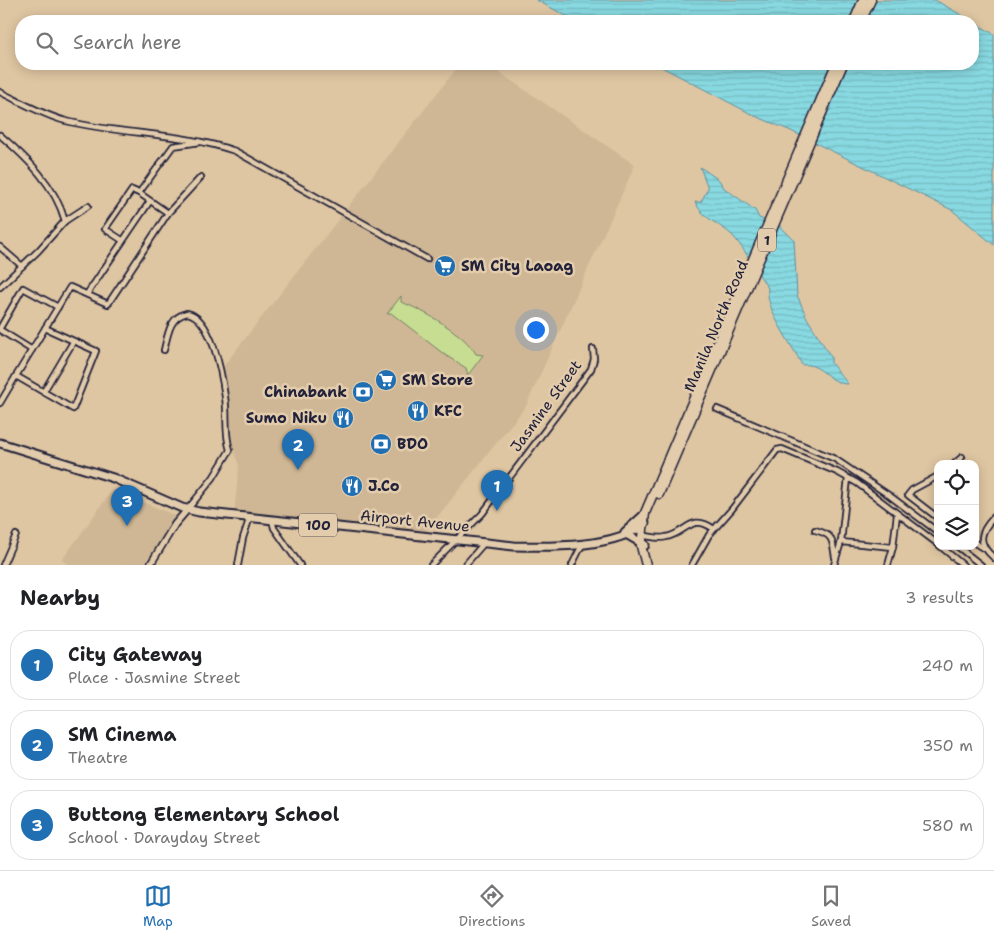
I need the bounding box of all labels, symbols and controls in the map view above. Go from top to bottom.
search box [15,15,979,70]
icon: search [33,29,61,57]
text: Search here [73,30,182,55]
road number: 1 [758,228,776,252]
supermarket icon: SM City Laoag [433,254,457,278]
place label: SM City Laoag [461,256,574,276]
street label: Manila North Road [679,257,753,395]
your location [523,317,549,343]
street label: Jasmine Street [506,356,586,456]
supermarket icon: SM Store [374,368,398,392]
place label: SM Store [402,370,473,390]
bank icon: Chinabank [351,380,375,404]
place label: Chinabank [264,382,347,402]
restaurant icon: KFC [406,399,430,423]
place label: KFC [434,401,462,421]
restaurant icon: Sumo Niku [331,406,355,430]
place label: Sumo Niku [246,408,327,428]
pin: 2 [282,429,314,470]
bank icon: BDO [369,432,393,456]
place label: BDO [397,434,428,454]
map controls [934,460,979,550]
button: locate [934,460,979,505]
pin: 1 [481,470,513,511]
restaurant icon: J.Co [340,474,364,498]
place label: J.Co [368,476,400,496]
pin: 3 [111,485,143,526]
street label: Airport Avenue [359,505,471,537]
button: layers [934,505,979,550]
road number: 100 [299,514,337,536]
text: Nearby [20,584,100,612]
text: 3 results [905,587,974,608]
text: City Gateway [68,642,202,667]
text: 1 [33,655,41,676]
text: 240 m [921,655,973,676]
text: Place · Jasmine Street [68,667,241,688]
text: SM Cinema [68,722,177,747]
text: 2 [31,735,43,756]
text: 350 m [922,735,973,756]
text: Theatre [68,747,128,768]
text: Buttong Elementary School [68,802,339,827]
text: 3 [31,815,43,836]
text: 580 m [922,815,973,836]
text: School · Darayday Street [68,827,261,848]
tab: Map [143,882,173,930]
tab: Directions [459,882,525,930]
tab: Saved [811,882,851,930]

